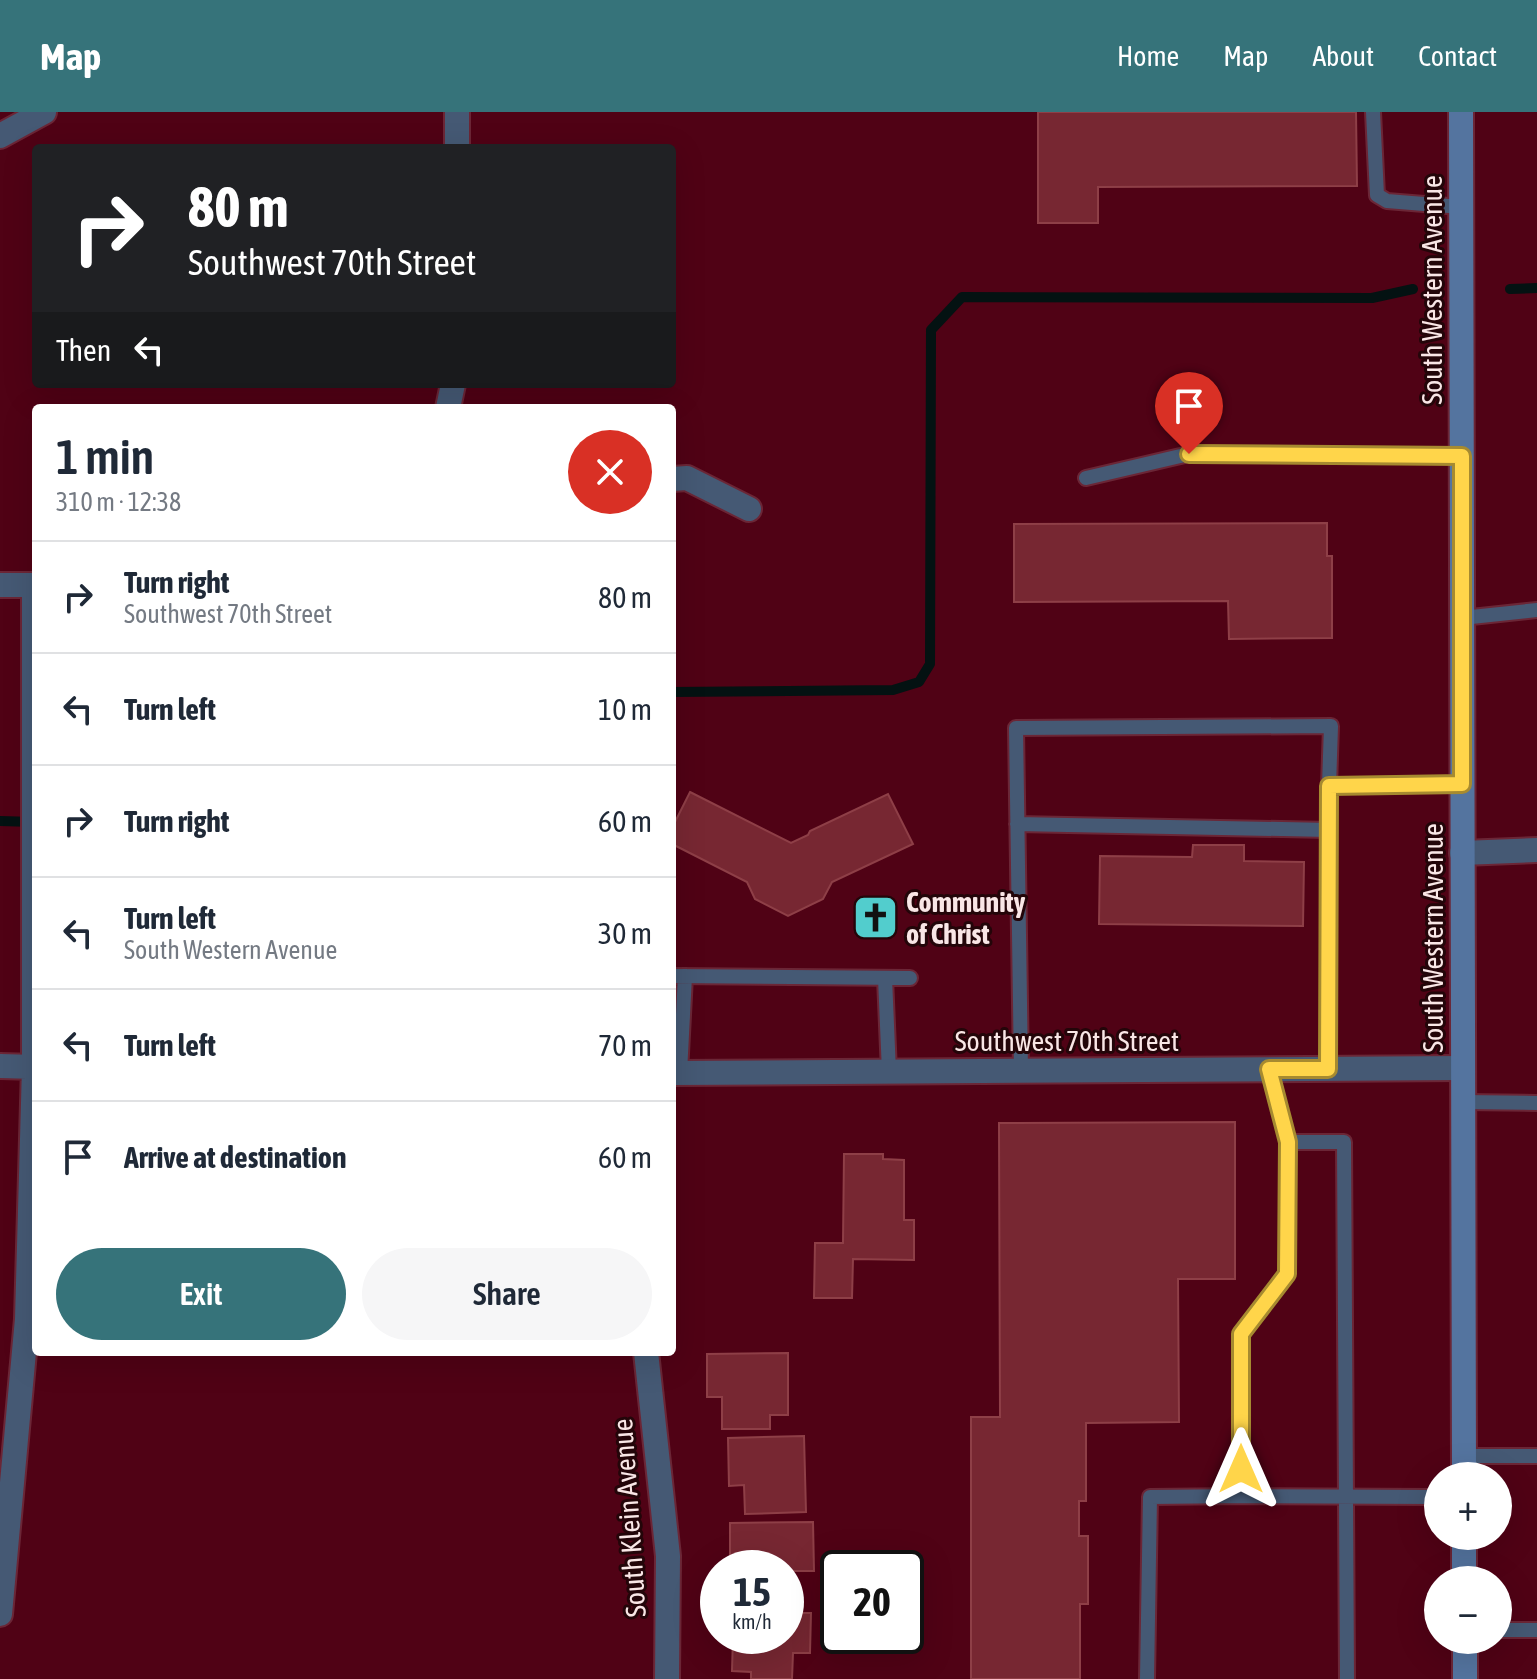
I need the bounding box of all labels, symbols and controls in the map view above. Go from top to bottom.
text: Map [40,35,101,78]
text: Home [1117,40,1179,72]
text: Map [1223,40,1268,72]
text: About [1312,40,1374,72]
text: Contact [1418,40,1497,72]
text: 80 m [188,175,289,239]
street label: South Western Avenue [1416,175,1448,405]
icon: right [56,176,160,280]
text: Southwest 70th Street [188,241,476,283]
icon: left [127,328,171,372]
text: Then [56,333,111,367]
pin [1155,372,1223,454]
icon: arrive [1167,384,1211,428]
text: 1 min [56,429,154,484]
button: close [568,430,652,514]
text: 310 m · 12:38 [56,487,181,517]
text: Turn right [124,565,230,599]
icon: right [56,575,100,619]
text: 80 m [598,580,652,614]
text: Southwest 70th Street [124,599,332,629]
icon: left [56,687,100,731]
text: Turn left [124,692,216,726]
text: 10 m [598,692,652,726]
icon: right [56,799,100,843]
text: Turn right [124,804,230,838]
text: 60 m [598,804,652,838]
street label: South Western Avenue [1417,823,1449,1053]
place label: Community of Christ [906,886,1026,950]
church icon: Community of Christ [851,894,899,942]
text: Turn left [124,901,216,935]
icon: left [56,911,100,955]
text: 30 m [598,916,652,950]
text: South Western Avenue [124,935,337,965]
icon: left [56,1023,100,1067]
street label: Southwest 70th Street [955,1025,1179,1057]
text: Turn left [124,1028,216,1062]
text: 70 m [598,1028,652,1062]
icon: arrive [56,1135,100,1179]
text: Arrive at destination [124,1140,346,1174]
text: 60 m [598,1140,652,1174]
button: Exit [56,1248,346,1340]
button: Share [362,1248,652,1340]
street label: South Klein Avenue [606,1418,652,1618]
position arrow [1199,1427,1283,1511]
map controls [1424,1462,1512,1654]
button: + [1424,1462,1512,1550]
speed limit sign: 20 [820,1550,924,1654]
button: − [1424,1566,1512,1654]
text: 15 [733,1569,771,1614]
text: km/h [732,1610,772,1633]

